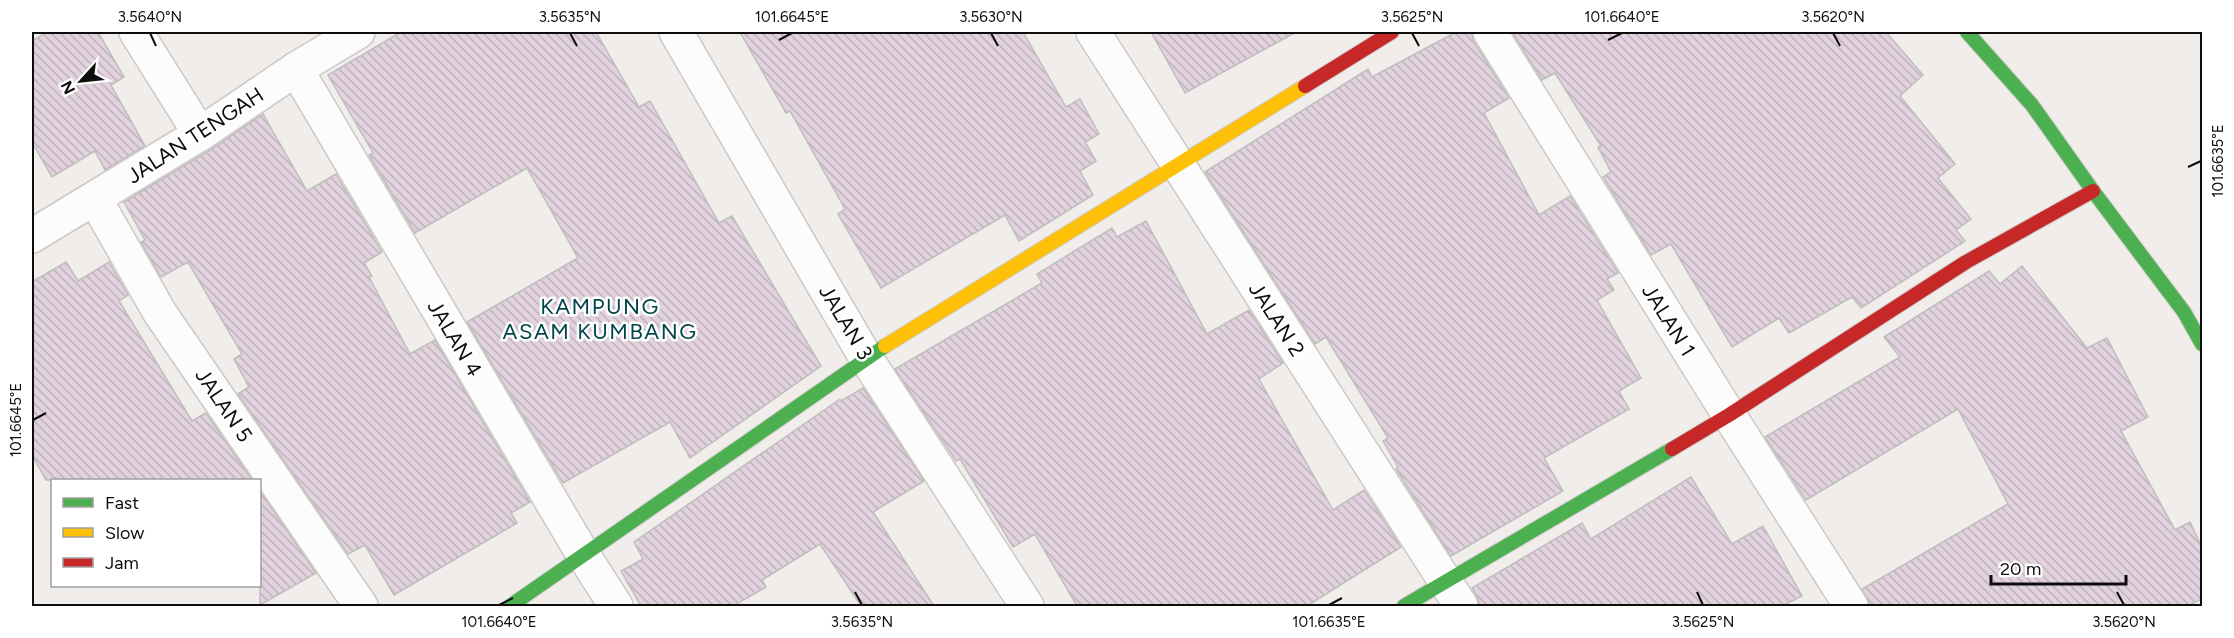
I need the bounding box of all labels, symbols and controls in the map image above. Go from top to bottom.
text: 3.5640°N [118,8,182,26]
text: 3.5635°N [539,8,601,26]
text: 101.6645°E [755,8,829,26]
text: 3.5630°N [959,8,1023,26]
text: 3.5625°N [1381,8,1443,26]
text: 101.6640°E [1584,8,1660,26]
text: 3.5620°N [1801,8,1865,26]
north arrow [51,51,111,111]
text: N [57,78,79,97]
street label: JALAN TENGAH [122,82,268,188]
text: 101.6635°E [2209,124,2227,198]
street label: JALAN 2 [1244,277,1310,361]
street label: JALAN 1 [1637,279,1701,361]
street label: JALAN 3 [814,280,878,364]
district label: KAMPUNG ASAM KUMBANG [502,293,698,345]
street label: JALAN 4 [422,295,488,381]
street label: JALAN 5 [190,363,258,447]
text: 101.6645°E [7,383,25,457]
legend [51,479,261,587]
text: Fast [105,492,139,514]
text: Slow [105,522,144,544]
scale bar [1991,548,2126,586]
text: Jam [105,552,139,574]
text: 20 m [2000,558,2041,580]
text: 101.6640°E [461,613,537,631]
text: 3.5635°N [831,613,893,631]
text: 101.6635°E [1292,613,1366,631]
text: 3.5625°N [1672,613,1734,631]
text: 3.5620°N [2092,613,2156,631]

